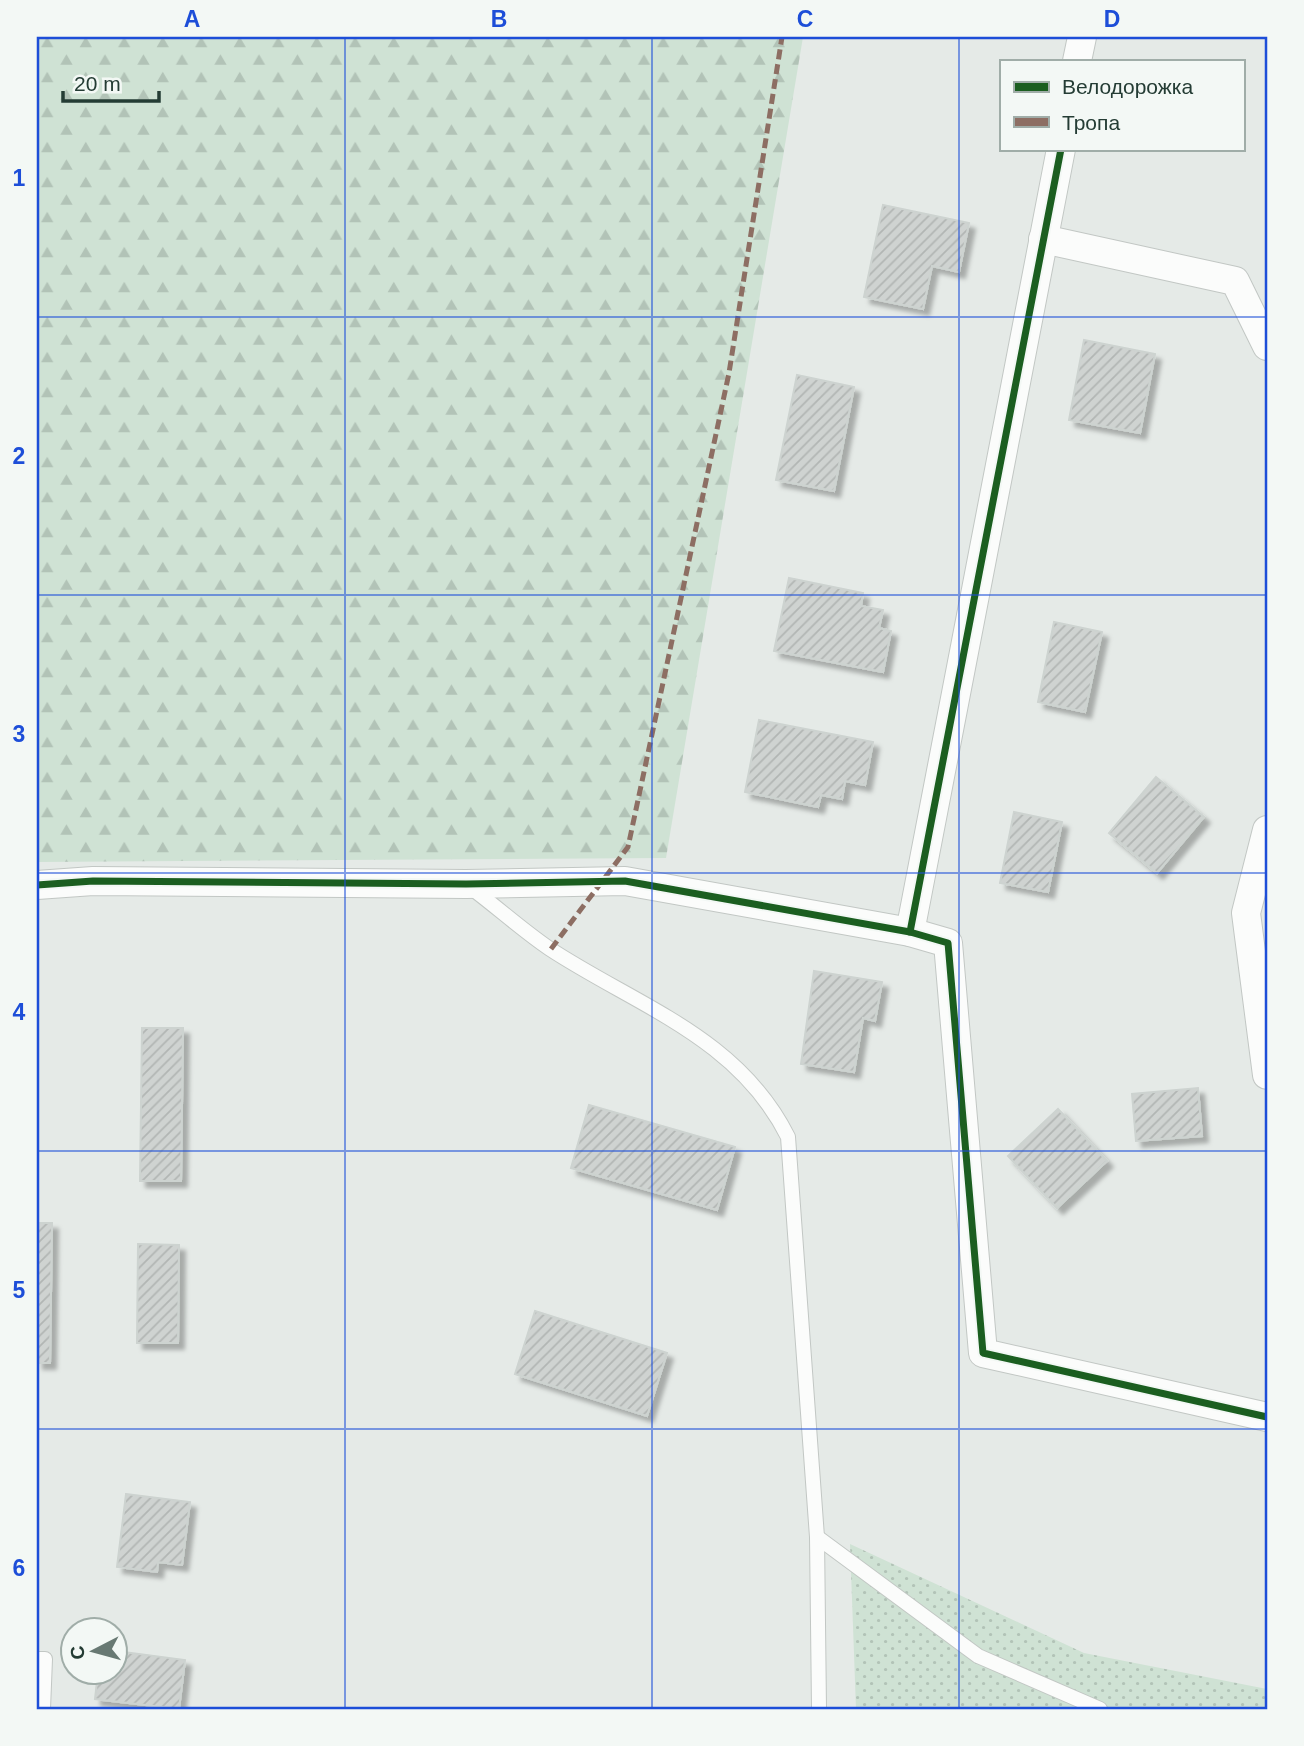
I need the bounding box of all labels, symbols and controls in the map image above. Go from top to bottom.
text: A [184,6,200,32]
text: B [491,6,507,32]
text: C [797,6,813,32]
text: D [1104,6,1120,32]
scale bar [63,60,159,104]
legend [1000,60,1244,150]
text: 20 m [74,72,121,95]
text: Велодорожка [1062,75,1193,98]
text: Тропа [1062,111,1120,134]
text: 1 [13,165,26,191]
text: 2 [13,443,25,469]
text: 3 [13,721,25,747]
text: 4 [13,999,26,1025]
text: 5 [13,1277,26,1303]
text: 6 [13,1555,25,1581]
north arrow [60,1616,130,1686]
text: С [66,1645,89,1661]

